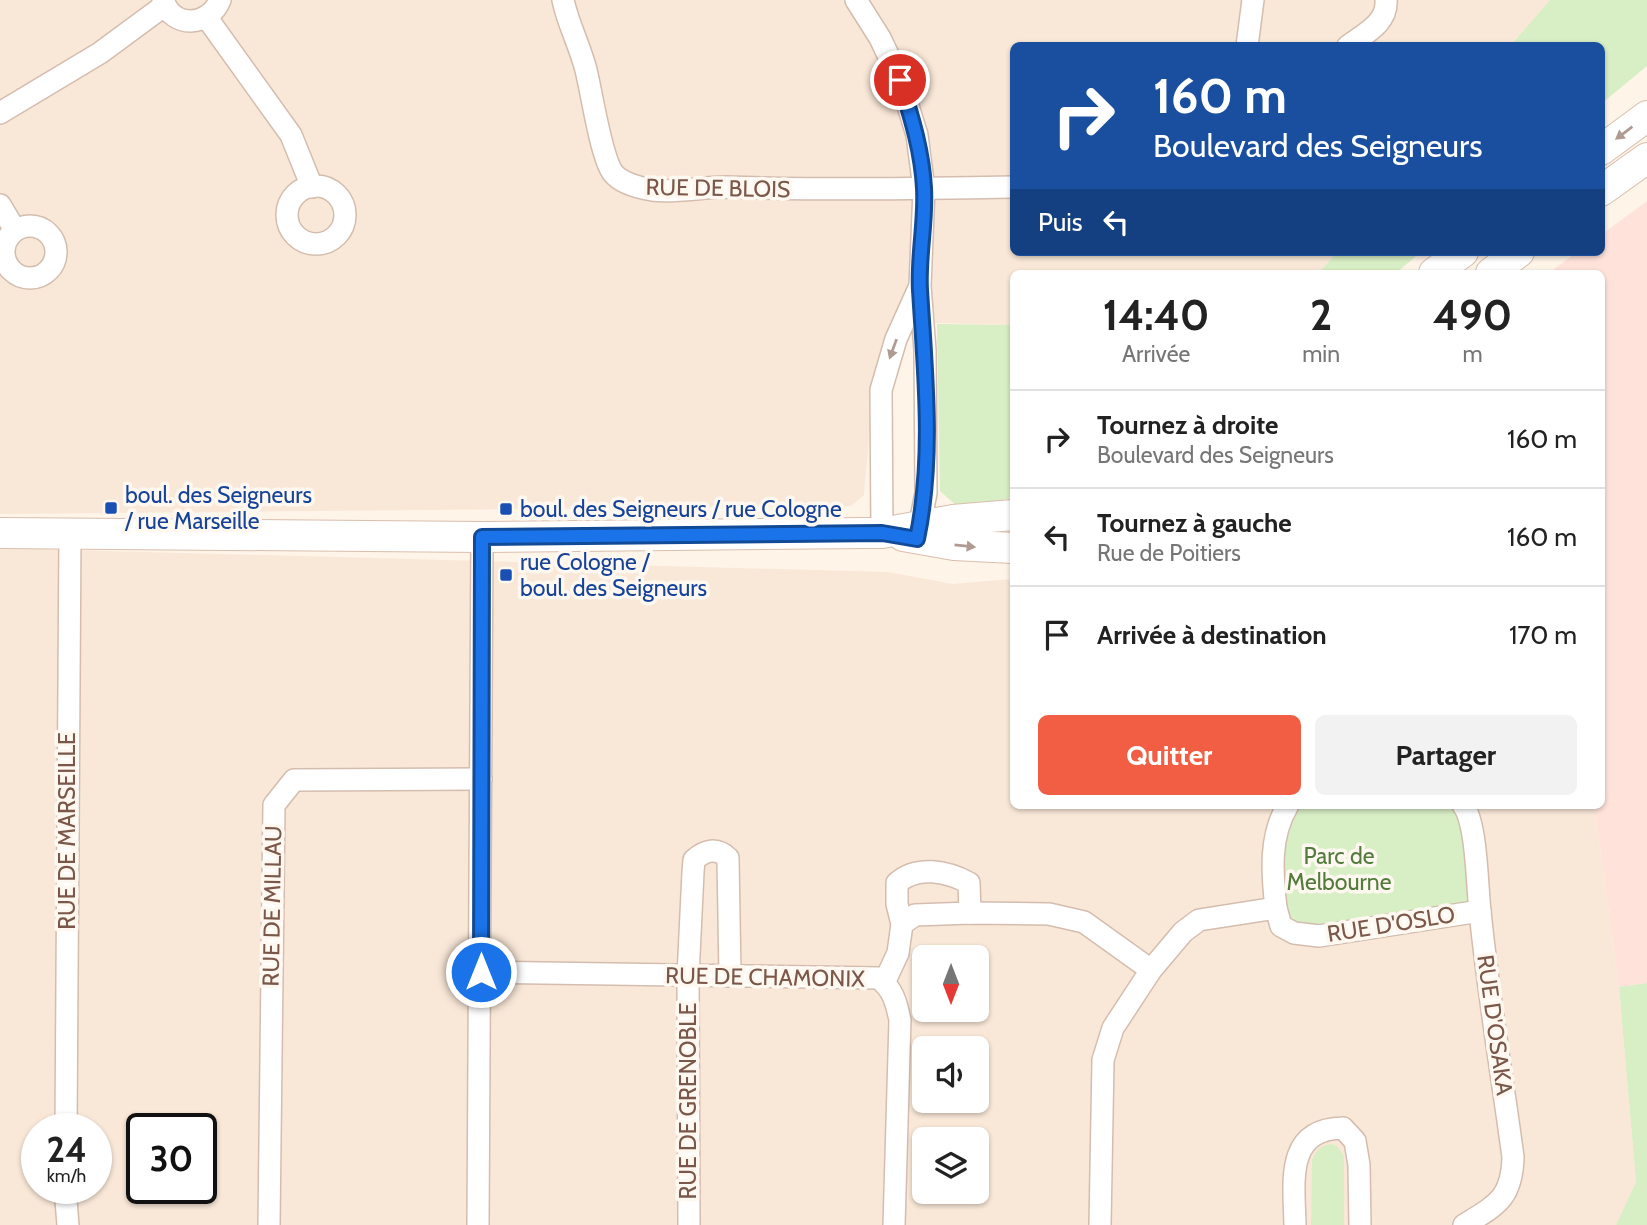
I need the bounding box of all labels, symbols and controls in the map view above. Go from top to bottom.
pin [870,50,930,110]
icon: arrive [881,61,919,99]
text: 160 m [1153,66,1287,125]
icon: right [1038,70,1129,161]
one-way arrow [1615,125,1633,139]
text: Boulevard des Seigneurs [1153,126,1482,165]
street label: RUE DE BLOIS [645,173,791,203]
icon: left [1097,203,1135,241]
text: Puis [1038,206,1083,238]
text: 14:40 [1103,289,1209,341]
text: 2 [1310,289,1332,341]
text: 490 [1433,289,1512,341]
one-way arrow [887,339,898,360]
text: Arrivée [1122,340,1190,368]
text: min [1302,340,1340,368]
text: m [1462,340,1483,368]
text: Tournez à droite [1097,409,1279,441]
icon: right [1038,420,1076,458]
text: 160 m [1507,423,1577,455]
text: Boulevard des Seigneurs [1097,441,1334,469]
place label: boul. des Seigneurs / rue Marseille [124,481,312,535]
place label: boul. des Seigneurs / rue Cologne [520,495,842,523]
marker: boul. des Seigneurs / rue Marseille [103,500,119,516]
marker: boul. des Seigneurs / rue Cologne [498,501,514,517]
text: Tournez à gauche [1097,507,1292,539]
icon: left [1038,518,1076,556]
text: 160 m [1507,521,1577,553]
text: Rue de Poitiers [1097,539,1241,567]
one-way arrow [954,541,976,552]
place label: rue Cologne / boul. des Seigneurs [520,548,707,602]
marker: rue Cologne / boul. des Seigneurs [498,567,514,583]
icon: arrive [1038,616,1076,654]
text: Arrivée à destination [1097,619,1327,651]
text: 170 m [1509,619,1577,651]
button: Quitter [1038,715,1301,795]
button: Partager [1315,715,1577,795]
street label: RUE DE MARSEILLE [53,732,81,930]
street label: RUE DE MILLAU [257,825,287,987]
park label: Parc de Melbourne [1287,842,1392,896]
street label: RUE D'OSLO [1325,900,1457,948]
position arrow [444,935,518,1009]
north arrow [912,945,989,1022]
map controls [912,945,989,1204]
street label: RUE D'OSAKA [1471,953,1519,1097]
street label: RUE DE CHAMONIX [665,961,865,993]
street label: RUE DE GRENOBLE [674,1002,702,1200]
button: sound [912,1036,989,1113]
speed limit sign: 30 [126,1113,217,1204]
button: layers [912,1127,989,1204]
text: 24 [46,1128,87,1171]
text: km/h [47,1165,86,1187]

